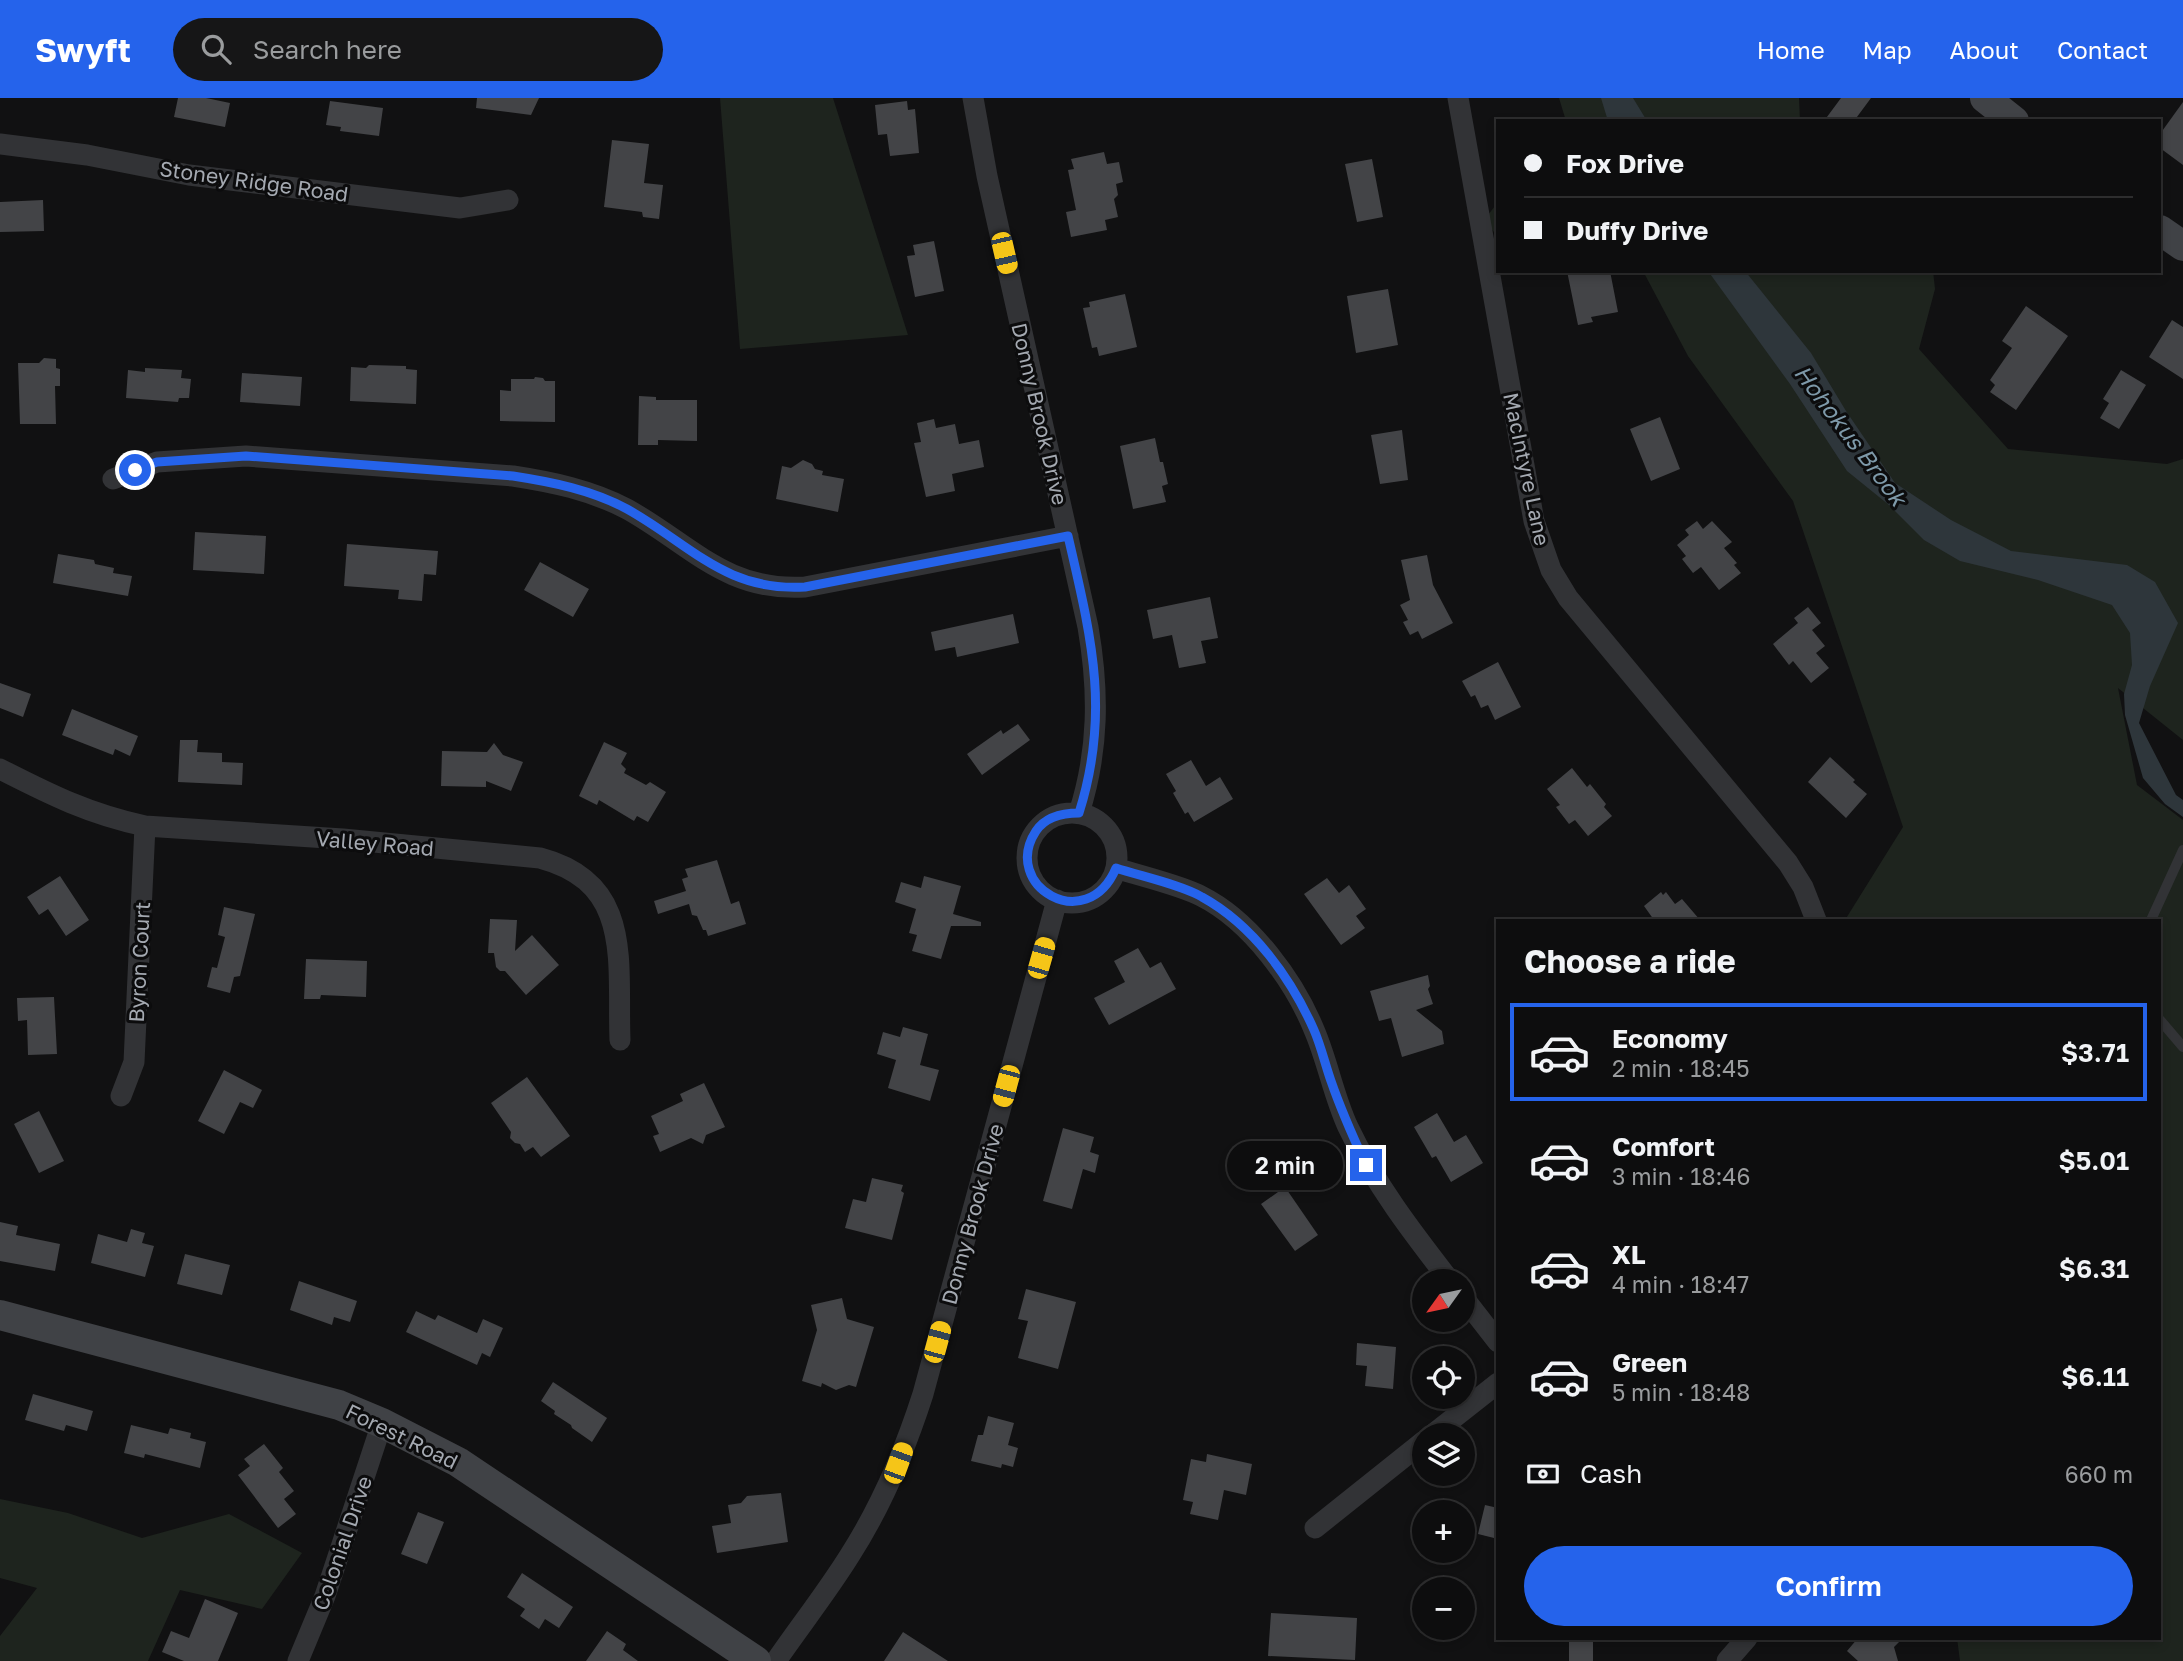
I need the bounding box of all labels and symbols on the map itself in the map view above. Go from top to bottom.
street label: Stoney Ridge Road [158,155,350,207]
car [990,230,1019,276]
street label: Donny Brook Drive [1006,320,1074,508]
water label: Hohokus Brook [1789,359,1914,512]
street label: MacIntyre Lane [1498,390,1556,548]
route start [119,454,151,486]
street label: Valley Road [315,825,435,861]
street label: Byron Court [123,901,155,1023]
car [1026,935,1057,981]
car [991,1063,1022,1109]
street label: Donny Brook Drive [935,1121,1009,1307]
callout: 2 min [1226,1140,1342,1190]
route end [1350,1149,1382,1181]
north arrow [1412,1269,1475,1332]
car [922,1319,953,1365]
street label: Forest Road [342,1398,462,1474]
car [881,1440,916,1486]
street label: Colonial Drive [307,1472,377,1614]

